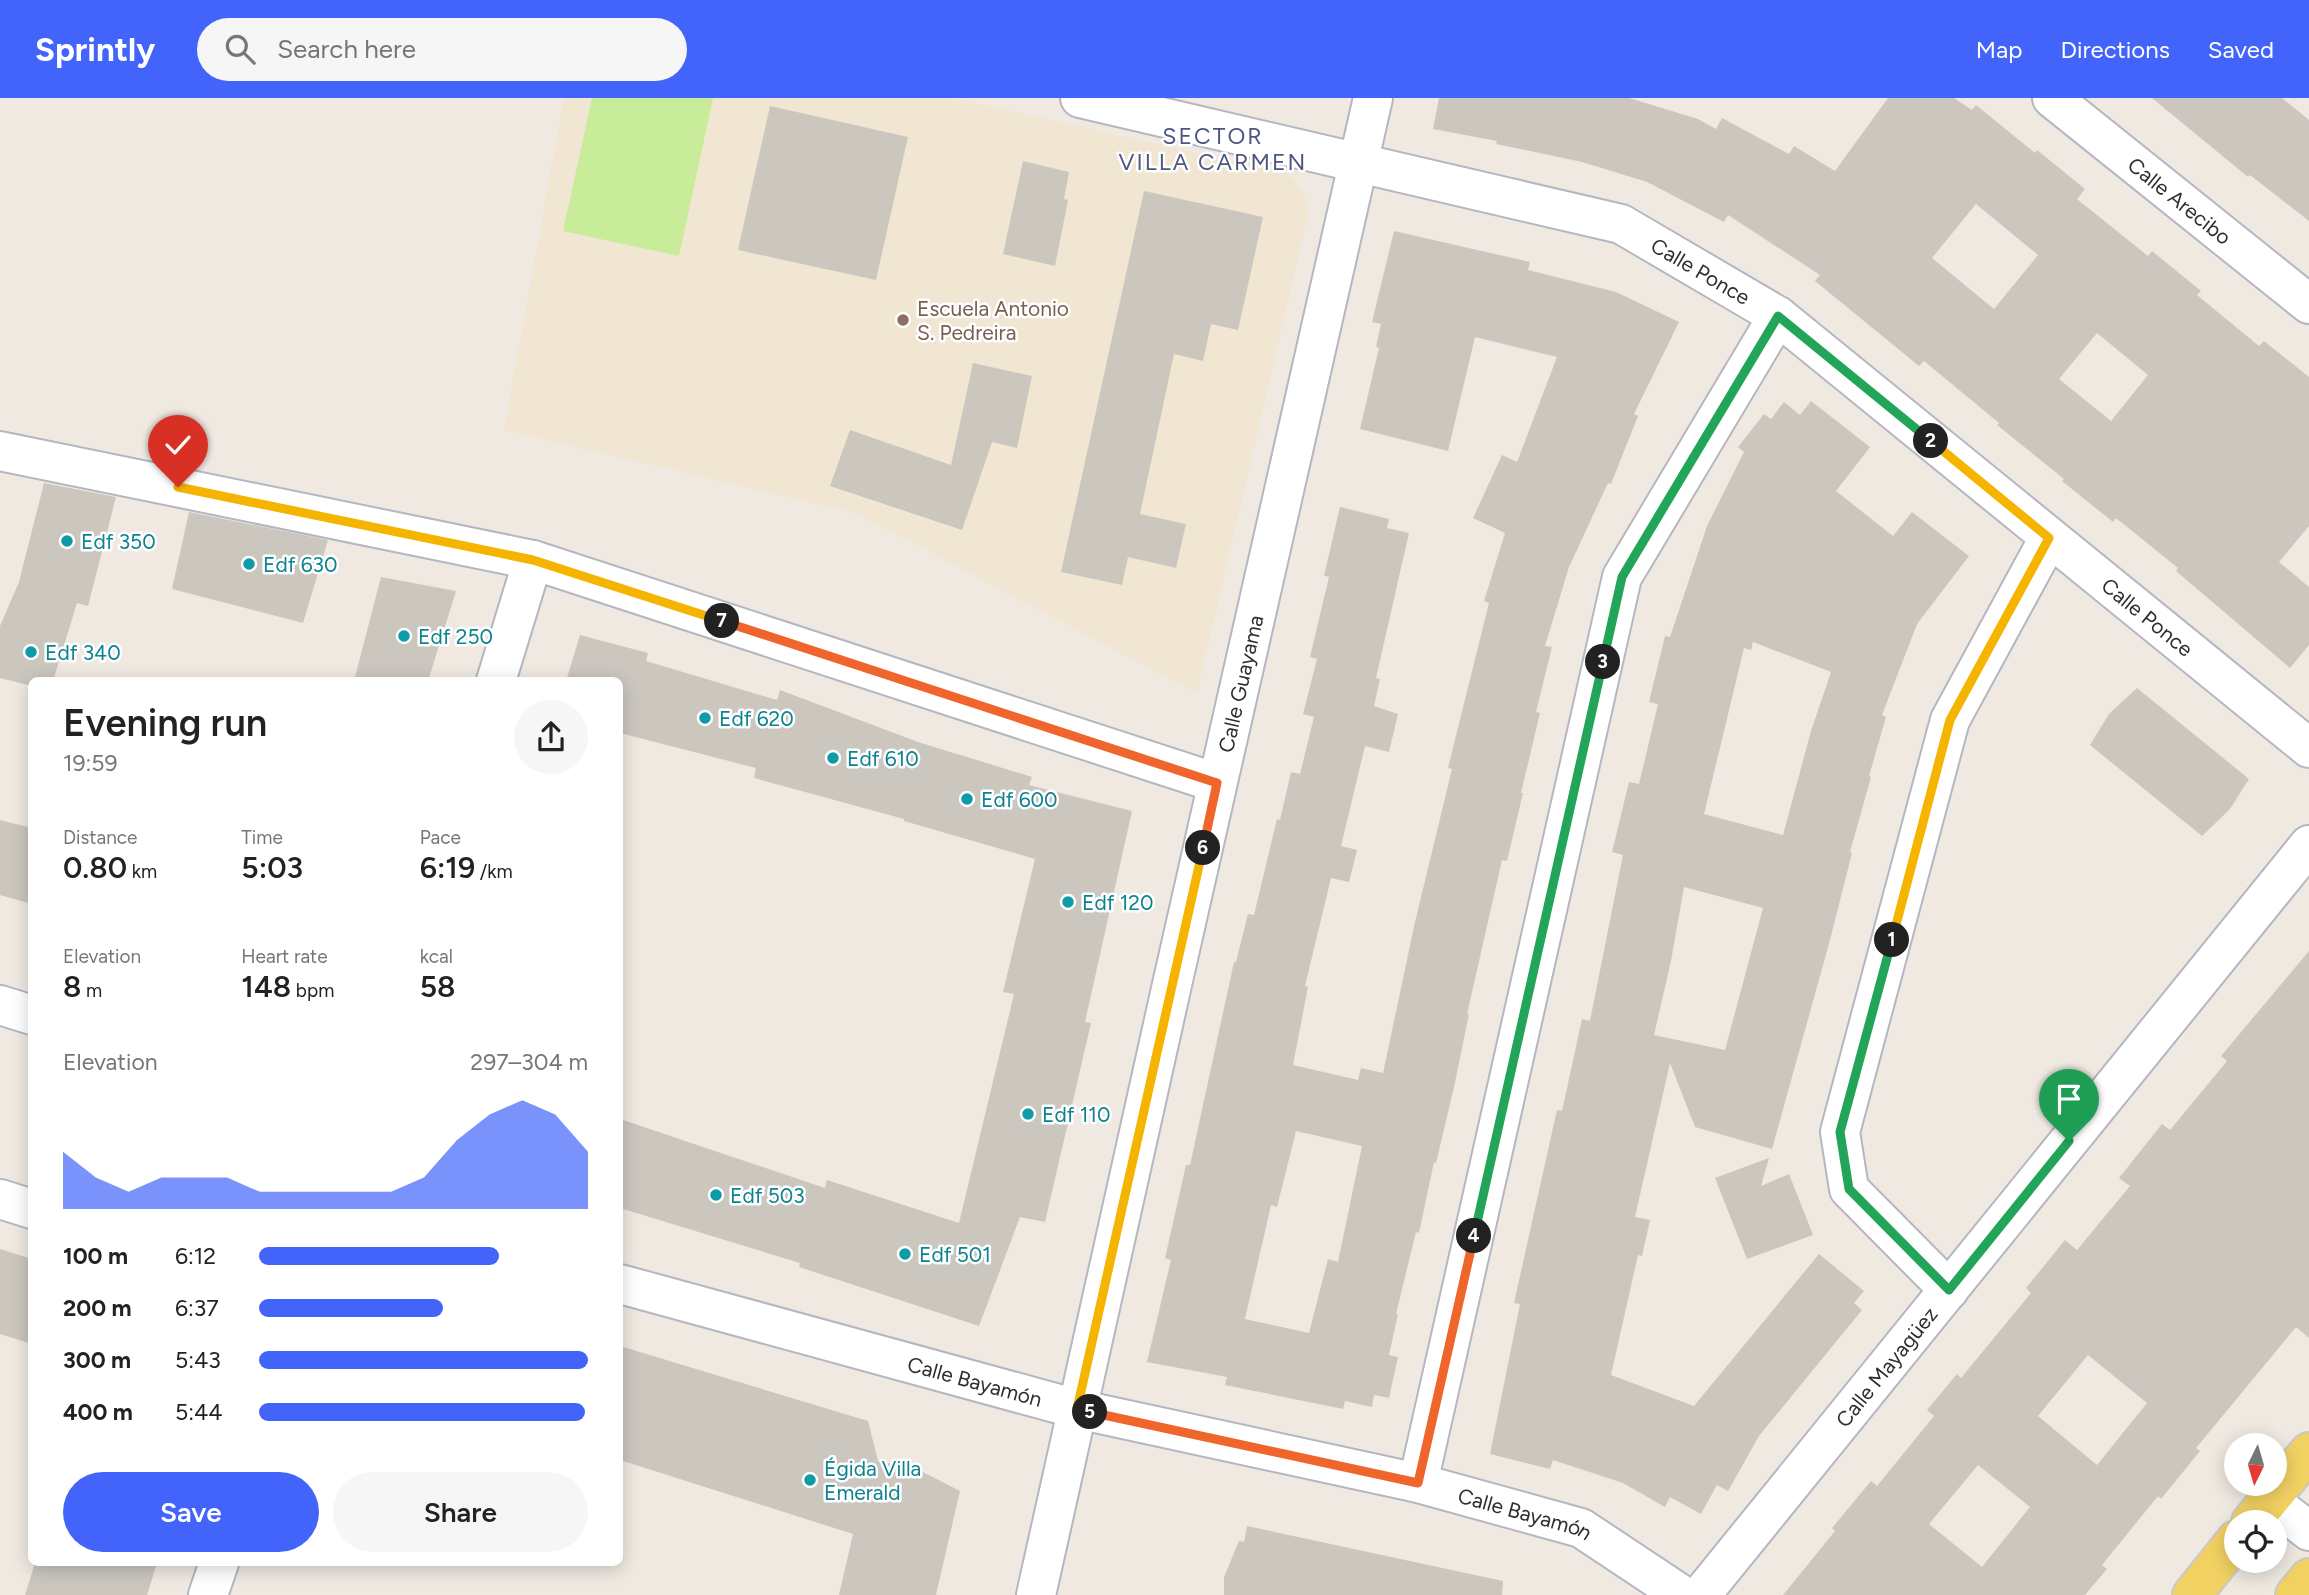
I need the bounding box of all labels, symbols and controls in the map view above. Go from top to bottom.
search box [197,18,687,81]
text: Sprintly [35,30,155,69]
icon: search [221,30,259,68]
text: Search here [277,33,416,65]
text: Map [1976,35,2022,64]
text: Directions [2060,35,2170,64]
text: Saved [2208,35,2274,64]
district label: SECTOR VILLA CARMEN [1119,122,1307,176]
street label: Calle Arecibo [2123,152,2237,250]
street label: Calle Ponce [1647,232,1755,309]
place label: Escuela Antonio S. Pedreira [917,296,1069,345]
marker: Escuela Antonio S. Pedreira [895,312,911,328]
pin [148,415,208,487]
pin: 2 [1913,424,1948,458]
icon: check [159,426,197,464]
text: 2 [1925,429,1936,452]
place label: Edf 350 [81,529,156,554]
marker: Edf 350 [59,533,75,549]
place label: Edf 630 [263,552,337,577]
marker: Edf 630 [241,556,257,572]
street label: Calle Ponce [2097,572,2198,661]
pin: 7 [704,603,740,638]
text: 7 [716,609,727,632]
street label: Calle Guayama [1213,612,1268,755]
place label: Edf 250 [418,624,493,649]
marker: Edf 250 [396,628,412,644]
place label: Edf 340 [45,640,121,665]
marker: Edf 340 [23,644,39,660]
pin: 3 [1586,644,1620,680]
text: 3 [1597,650,1608,673]
text: Evening run [63,700,267,746]
button: share [514,700,588,774]
place label: Edf 620 [719,706,794,731]
marker: Edf 620 [697,710,713,726]
place label: Edf 610 [847,746,919,771]
text: 19:59 [63,749,118,777]
marker: Edf 610 [825,750,841,766]
place label: Edf 600 [981,787,1057,812]
marker: Edf 600 [959,791,975,807]
text: Distance [63,826,137,849]
text: Time [241,826,283,849]
text: Pace [420,826,461,849]
pin: 6 [1186,830,1220,866]
text: 6 [1197,836,1208,859]
text: 0.80 [63,849,127,886]
text: 5:03 [241,849,303,886]
text: 6:19 [420,849,475,886]
text: km [127,860,157,883]
text: /km [475,860,513,883]
place label: Edf 120 [1082,890,1154,915]
marker: Edf 120 [1060,894,1076,910]
pin: 1 [1874,922,1910,958]
text: 1 [1887,928,1896,951]
text: Elevation [63,945,141,968]
text: Heart rate [241,945,328,968]
text: kcal [420,945,453,968]
text: 8 [63,968,81,1005]
text: 148 [241,968,291,1005]
text: 58 [420,968,455,1005]
text: m [81,979,102,1002]
text: bpm [291,979,334,1002]
text: Elevation [63,1048,158,1076]
text: 297–304 m [470,1048,588,1076]
pin [2039,1069,2099,1141]
icon: arrive [2050,1080,2088,1118]
place label: Edf 110 [1042,1102,1110,1127]
marker: Edf 110 [1020,1106,1036,1122]
place label: Edf 503 [730,1183,805,1208]
marker: Edf 503 [708,1187,724,1203]
pin: 4 [1456,1218,1492,1254]
text: 4 [1467,1224,1480,1247]
text: 100 m [63,1242,128,1270]
text: 6:12 [175,1242,216,1270]
place label: Edf 501 [919,1242,991,1267]
marker: Edf 501 [897,1246,913,1262]
text: 200 m [63,1294,132,1322]
text: 6:37 [175,1294,219,1322]
street label: Calle Mayagüez [1830,1301,1942,1432]
text: 300 m [63,1346,131,1374]
text: 5:43 [175,1346,221,1374]
street label: Calle Bayamón [905,1351,1045,1411]
pin: 5 [1072,1394,1108,1430]
text: 400 m [63,1398,133,1426]
text: 5:44 [175,1398,223,1426]
text: 5 [1084,1400,1095,1423]
north arrow [2224,1433,2287,1496]
map controls [2224,1433,2287,1573]
place label: Égida Villa Emerald [824,1456,921,1505]
button: Save [63,1472,319,1552]
button: Share [333,1472,588,1552]
marker: Égida Villa Emerald [802,1472,818,1488]
street label: Calle Bayamón [1455,1482,1597,1545]
button: locate [2224,1510,2287,1573]

